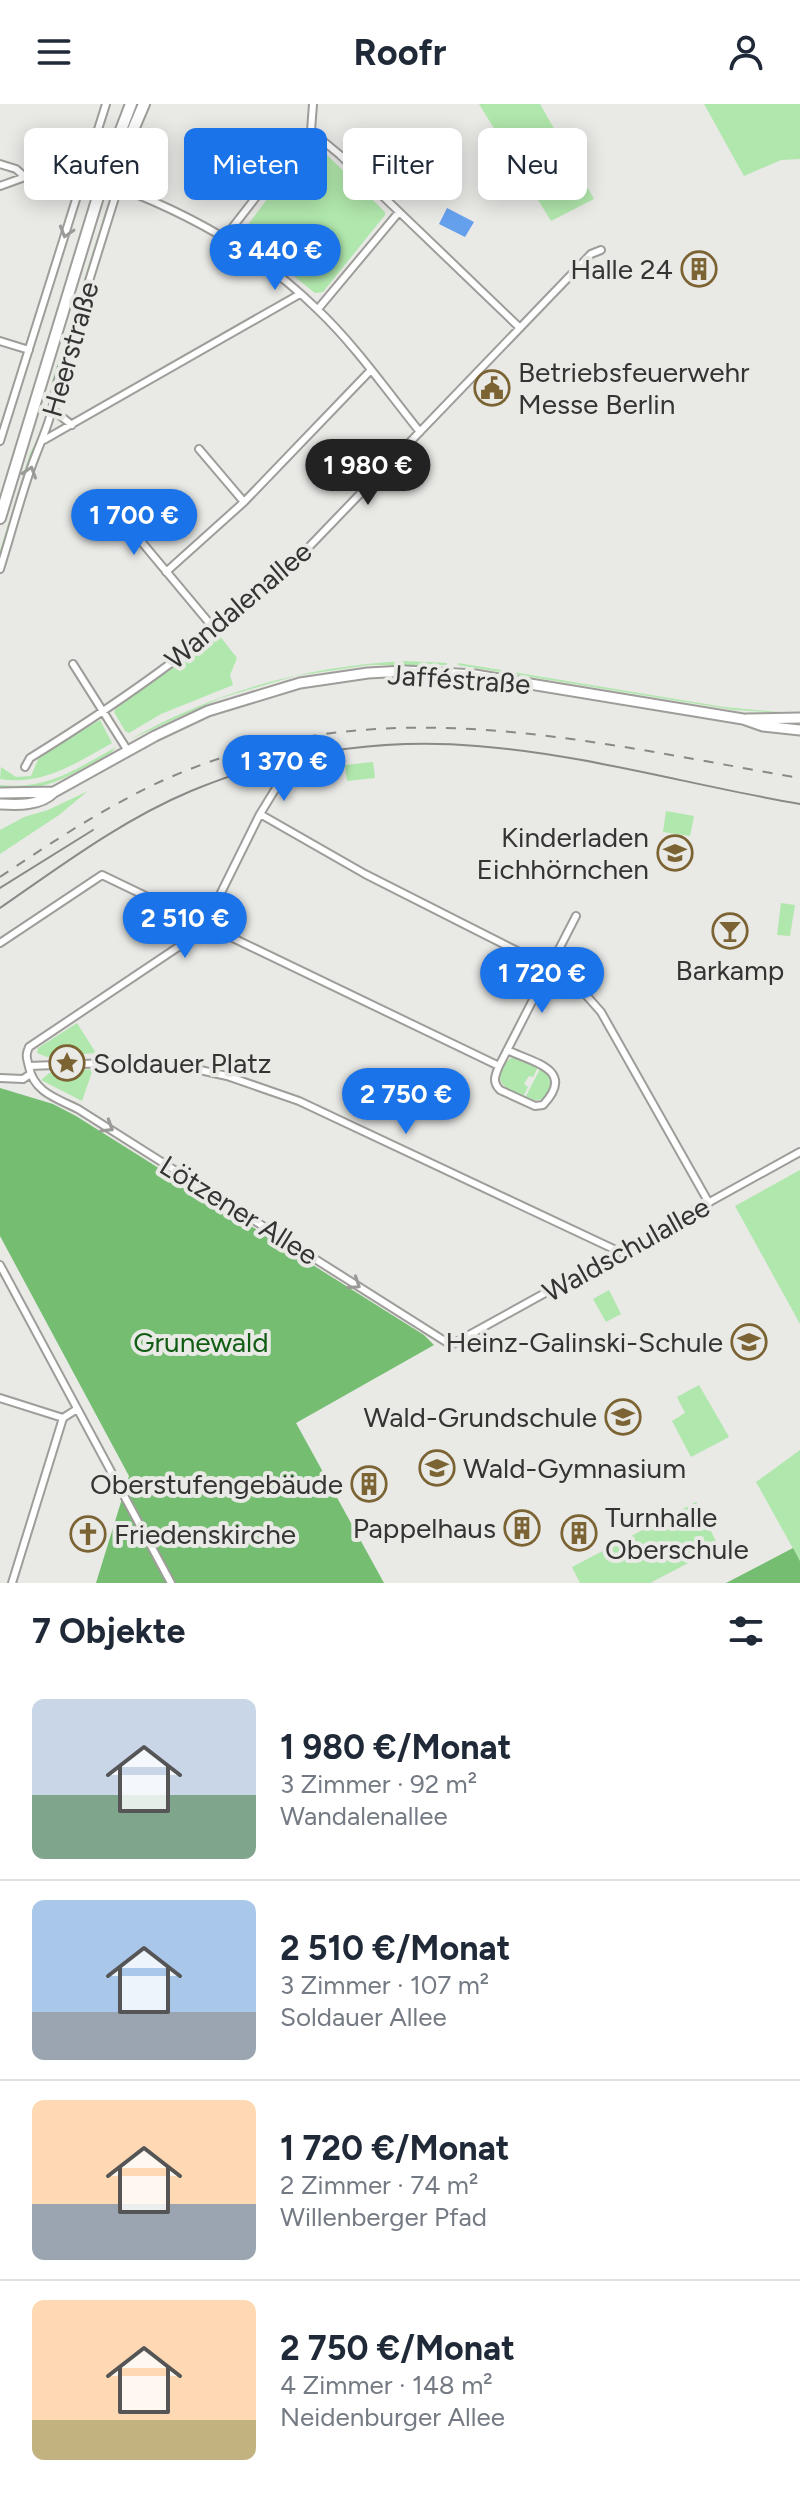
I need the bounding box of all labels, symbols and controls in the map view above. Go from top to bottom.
icon: menu [32,30,76,74]
icon: person [724,30,768,74]
text: Roofr [354,31,446,74]
chip: Kaufen [24,128,168,200]
chip: Mieten [184,128,327,200]
chip: Filter [343,128,462,200]
chip: Neu [478,128,587,200]
pin: 3 440 € [201,224,349,292]
one-way arrow [59,225,75,238]
text: 3 440 € [228,234,322,266]
building icon: Halle 24 [680,250,718,288]
place label: Halle 24 [570,252,673,286]
street label: Heerstraße [34,277,106,421]
place label: Betriebsfeuerwehr Messe Berlin [518,355,750,421]
public building icon: Betriebsfeuerwehr Messe Berlin [473,369,511,407]
pin: 1 980 € [294,439,442,507]
text: 1 980 € [323,449,413,481]
one-way arrow [21,466,37,480]
pin: 1 700 € [60,489,208,557]
text: 1 700 € [89,499,179,531]
street label: Wandalenallee [158,534,318,676]
street label: Jafféstraße [386,657,532,701]
pin: 1 370 € [210,735,358,803]
text: 1 370 € [240,745,328,777]
place label: Kinderladen Eichhörnchen [477,820,649,886]
school or university icon: Kinderladen Eichhörnchen [656,834,694,872]
pin: 2 510 € [111,892,259,960]
text: 2 510 € [141,902,229,934]
bar icon: Barkamp [711,912,749,950]
pin: 1 720 € [468,947,616,1015]
place label: Barkamp [676,953,784,987]
text: 1 720 € [498,957,586,989]
place icon: Soldauer Platz [48,1044,86,1082]
place label: Soldauer Platz [93,1046,272,1080]
pin: 2 750 € [332,1068,480,1136]
text: 2 750 € [360,1078,452,1110]
one-way arrow [99,1118,113,1133]
street label: Lötzener Allee [154,1148,324,1272]
street label: Waldschulallee [537,1189,715,1309]
one-way arrow [347,1274,361,1289]
school or university icon: Heinz-Galinski-Schule [730,1323,768,1361]
park label: Grunewald [133,1325,269,1359]
place label: Heinz-Galinski-Schule [445,1325,723,1359]
school or university icon: Wald-Grundschule [604,1398,642,1436]
place label: Wald-Grundschule [363,1400,597,1434]
school or university icon: Wald-Gymnasium [418,1449,456,1487]
place label: Wald-Gymnasium [463,1451,686,1485]
building icon: Oberstufengebäude [350,1465,388,1503]
place label: Oberstufengebäude [90,1467,343,1501]
place label: Turnhalle Oberschule [605,1500,749,1566]
building icon: Pappelhaus [503,1509,541,1547]
place label: Pappelhaus [353,1511,496,1545]
building icon: Turnhalle Oberschule [560,1514,598,1552]
church icon: Friedenskirche [69,1515,107,1553]
place label: Friedenskirche [114,1517,296,1551]
icon: filters [724,1609,768,1653]
text: 7 Objekte [32,1611,185,1652]
text: 1 980 €/Monat [280,1727,511,1768]
icon: home [96,1731,192,1827]
text: 3 Zimmer · 92 m² [280,1768,477,1800]
text: Wandalenallee [280,1800,448,1832]
text: 2 510 €/Monat [280,1928,510,1969]
icon: home [96,1932,192,2028]
text: 3 Zimmer · 107 m² [280,1969,489,2001]
text: Soldauer Allee [280,2001,447,2033]
text: 1 720 €/Monat [280,2128,509,2169]
icon: home [96,2132,192,2228]
text: 2 Zimmer · 74 m² [280,2169,478,2201]
text: Willenberger Pfad [280,2201,487,2233]
text: 2 750 €/Monat [280,2328,515,2369]
icon: home [96,2332,192,2428]
text: 4 Zimmer · 148 m² [280,2369,493,2401]
text: Neidenburger Allee [280,2401,505,2433]

